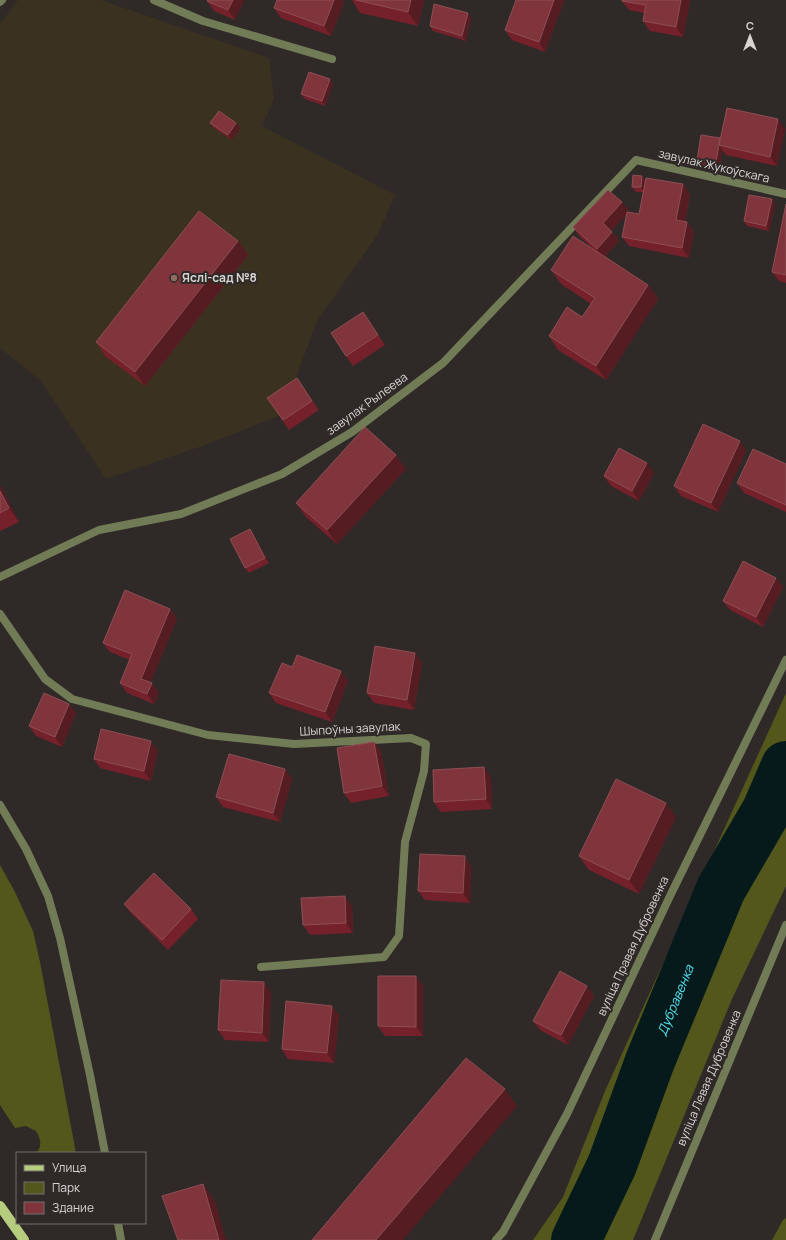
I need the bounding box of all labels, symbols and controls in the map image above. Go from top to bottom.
north arrow [730,16,770,56]
text: С [746,18,754,33]
street label: завулак Жукоўскага [657,144,771,187]
place label: Яслі-сад №8 [182,269,257,286]
marker: Яслі-сад №8 [169,273,179,283]
street label: завулак Рылеева [323,368,411,439]
street label: Шыпоўны завулак [299,717,402,740]
street label: вуліца Правая Дубровенка [593,873,672,1018]
water label: Дубравенка [653,961,698,1038]
street label: вуліца Левая Дубровенка [672,1007,745,1148]
legend [16,1152,146,1224]
text: Улица [52,1159,86,1176]
text: Парк [52,1179,81,1196]
text: Здание [52,1199,94,1216]

